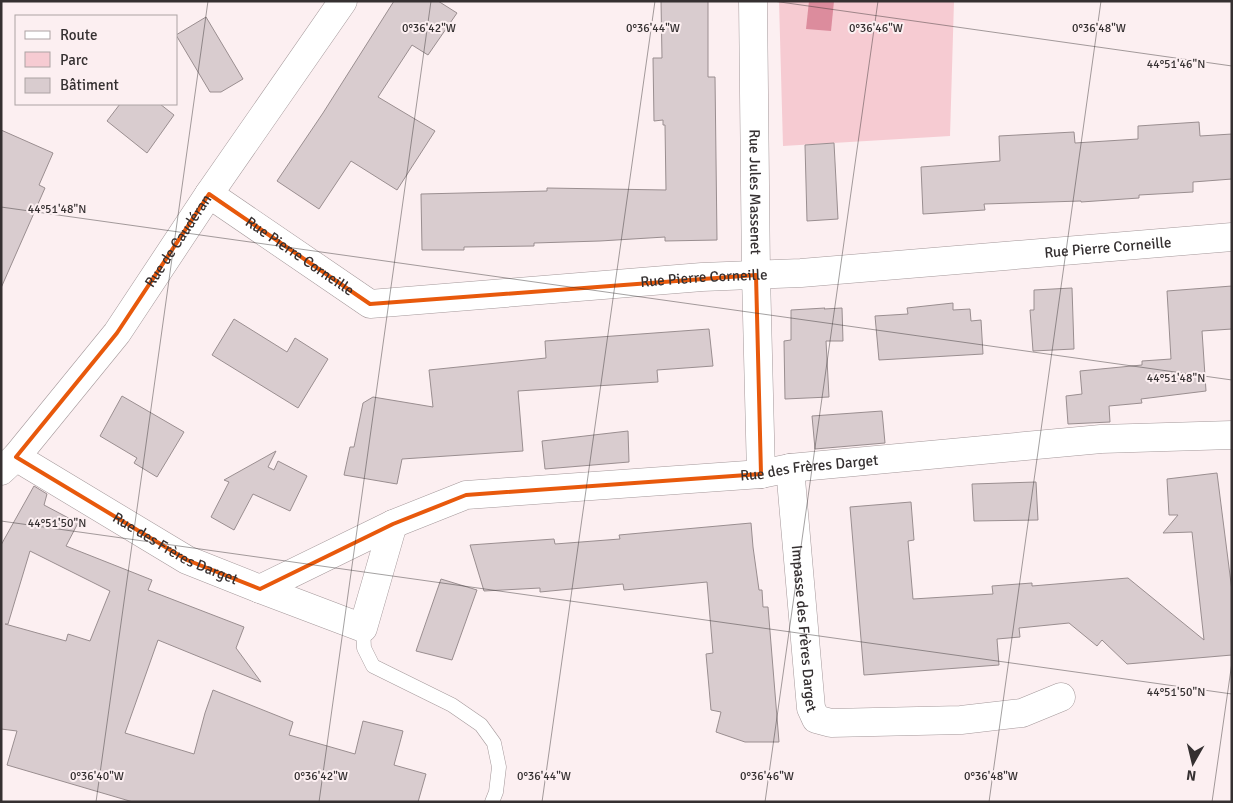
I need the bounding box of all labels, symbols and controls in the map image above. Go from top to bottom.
legend [15,15,178,105]
text: 0°36'42"W [402,21,456,36]
text: 0°36'44"W [626,21,680,36]
text: 0°36'46"W [849,21,903,36]
text: 0°36'48"W [1072,21,1126,36]
text: Route [60,26,97,44]
text: Parc [60,51,88,69]
text: 44°51'46"N [1147,57,1205,72]
text: Bâtiment [60,76,119,94]
street label: Rue Jules Massenet [745,129,765,255]
street label: Rue de Caudéran [141,191,215,291]
text: 44°51'48"N [28,202,86,217]
street label: Rue Pierre Corneille [242,213,358,299]
street label: Rue Pierre Corneille [1043,233,1172,262]
street label: Rue Pierre Corneille [640,265,768,291]
text: 44°51'48"N [1147,371,1205,386]
street label: Rue des Frères Darget [739,451,879,484]
street label: Rue des Frères Darget [109,508,240,588]
text: 44°51'50"N [28,516,86,531]
street label: Impasse des Frères Darget [788,544,821,715]
text: 44°51'50"N [1147,685,1205,700]
north arrow [1168,738,1218,788]
text: N [1185,766,1197,784]
text: 0°36'40"W [70,769,124,784]
text: 0°36'42"W [294,769,348,784]
text: 0°36'44"W [517,769,571,784]
text: 0°36'46"W [740,769,794,784]
text: 0°36'48"W [964,769,1018,784]

